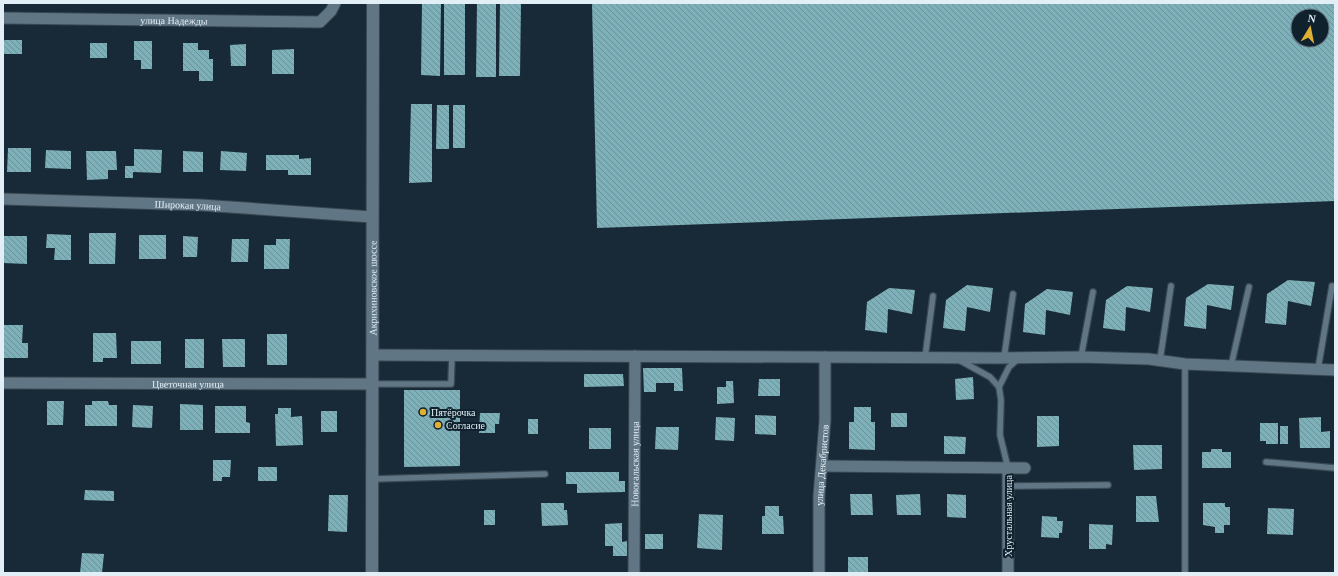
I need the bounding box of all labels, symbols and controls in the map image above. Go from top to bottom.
north arrow [1290,8,1330,48]
text: N [1307,12,1317,25]
street label: улица Надежды [140,14,208,26]
street label: Широкая улица [155,198,222,212]
street label: Акрихиновское шоссе [367,240,378,336]
street label: Цветочная улица [152,378,225,389]
marker: Пятёрочка [418,407,428,417]
place label: Пятёрочка [431,407,476,418]
marker: Согласие [433,420,443,430]
place label: Согласие [446,420,485,431]
street label: Новогальская улица [629,421,640,507]
street label: улица Декабристов [813,424,830,506]
street label: Хрустальная улица [1003,475,1014,557]

